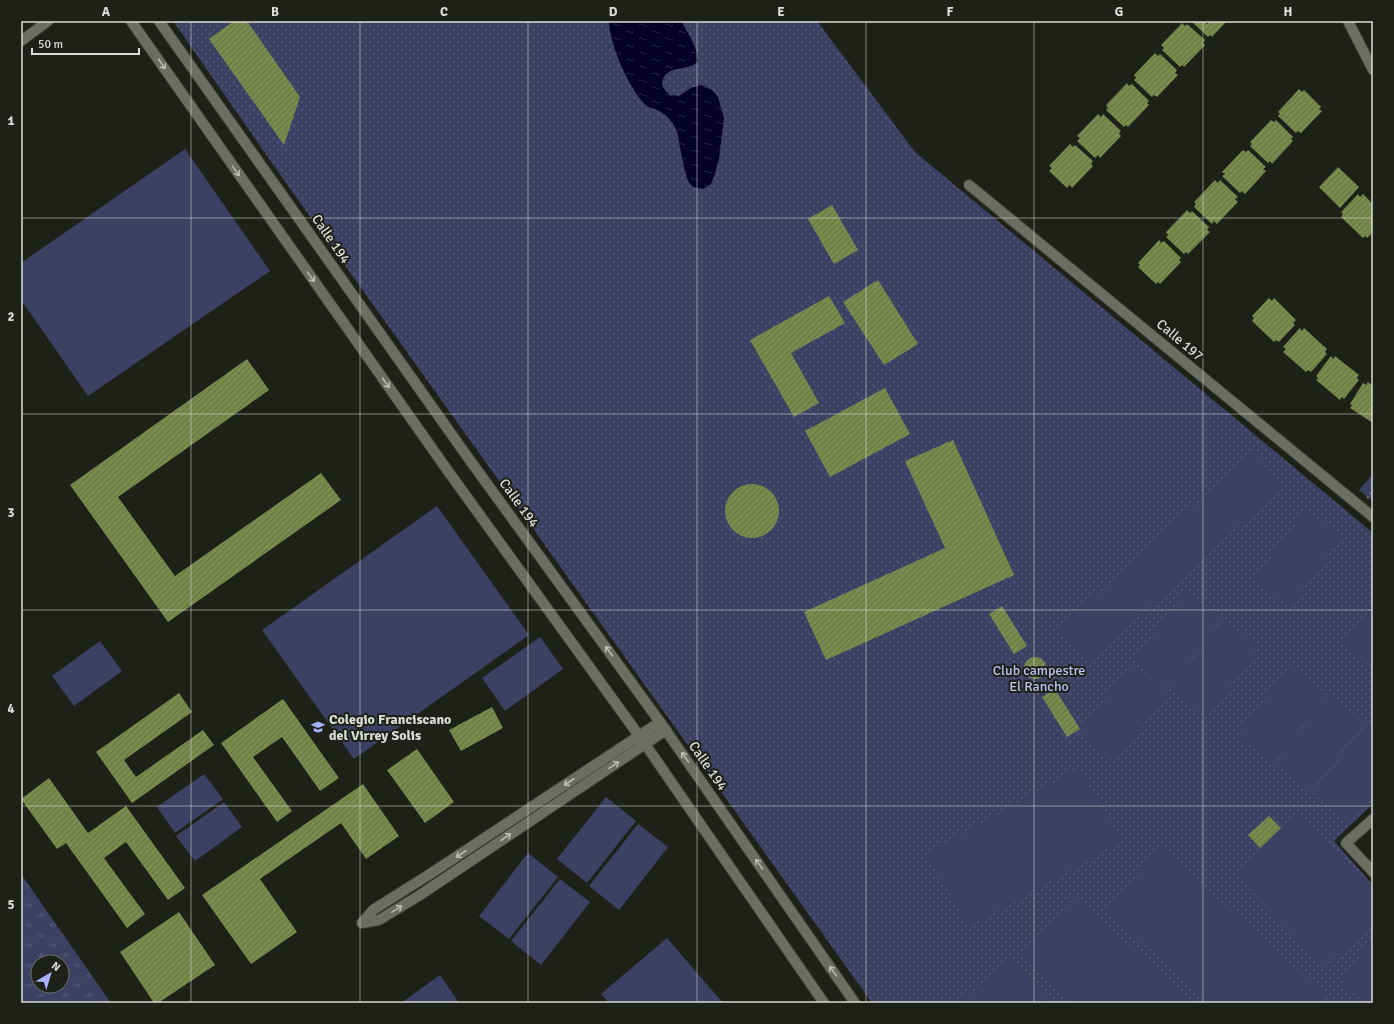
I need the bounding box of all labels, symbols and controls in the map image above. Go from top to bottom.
text: A [102,4,111,20]
text: B [271,4,279,20]
text: C [440,4,448,20]
text: D [609,4,618,20]
text: E [777,4,785,20]
text: F [947,4,954,20]
text: G [1115,4,1123,20]
text: H [1284,4,1292,20]
scale bar [32,30,139,56]
text: 50 m [38,37,63,52]
one-way arrow [158,59,166,70]
text: 1 [7,113,15,129]
one-way arrow [232,165,240,176]
street label: Calle 194 [308,211,354,267]
one-way arrow [307,272,315,283]
text: 2 [7,309,15,325]
street label: Calle 197 [1153,315,1207,365]
one-way arrow [382,378,390,389]
street label: Calle 194 [496,475,543,531]
text: 3 [7,505,15,521]
one-way arrow [605,646,613,657]
park label: Club campestre El Rancho [993,662,1085,695]
text: 4 [7,701,15,717]
place label: Colegio Franciscano del Virrey Solis [329,711,451,744]
school or university icon: Colegio Franciscano del Virrey Solis [310,719,326,735]
street label: Calle 194 [685,738,731,794]
one-way arrow [681,752,689,763]
one-way arrow [608,760,620,768]
one-way arrow [564,778,575,786]
one-way arrow [500,833,511,841]
one-way arrow [456,850,467,858]
one-way arrow [755,859,763,870]
text: 5 [7,897,15,913]
one-way arrow [391,904,403,912]
north arrow [30,954,70,994]
text: N [49,959,63,974]
one-way arrow [829,966,837,977]

